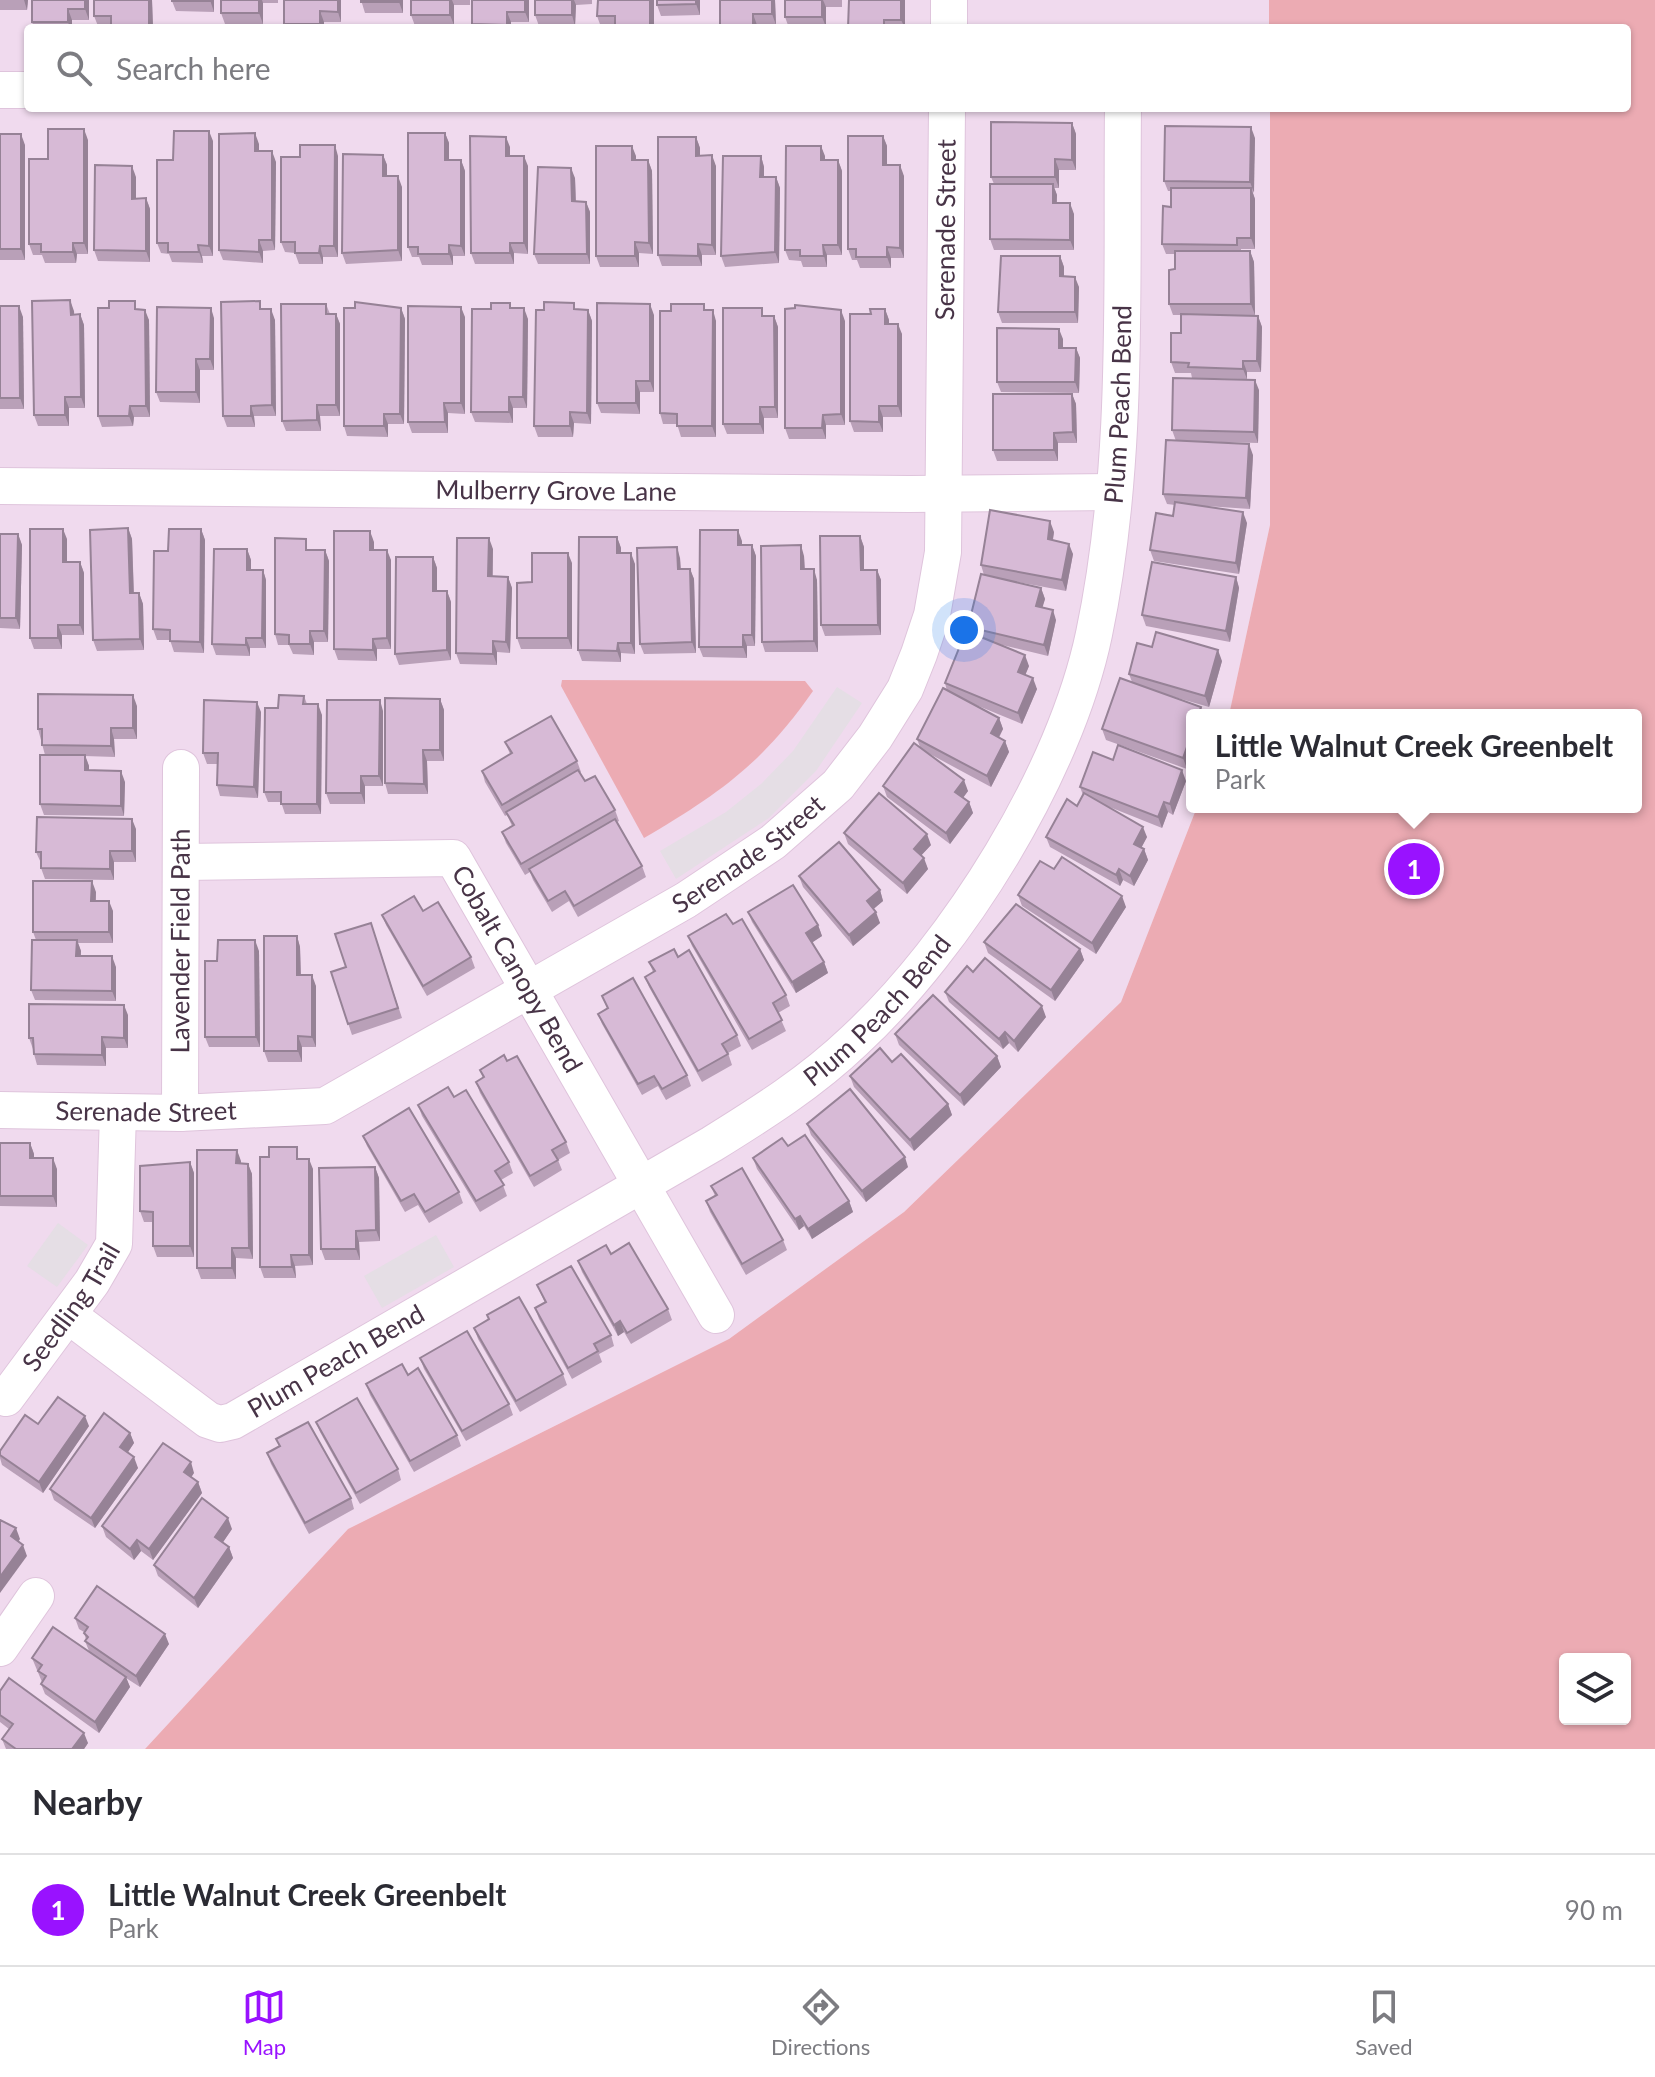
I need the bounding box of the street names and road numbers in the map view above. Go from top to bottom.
street label: Serenade Street [928,138,962,321]
street label: Plum Peach Bend [1097,305,1137,505]
street label: Mulberry Grove Lane [435,473,677,507]
street label: Serenade Street [666,787,831,920]
street label: Lavender Field Path [163,828,196,1054]
street label: Cobalt Canopy Bend [445,859,590,1078]
street label: Plum Peach Bend [797,928,957,1093]
street label: Serenade Street [55,1093,238,1128]
street label: Seedling Trail [15,1237,126,1377]
street label: Plum Peach Bend [241,1297,430,1424]

